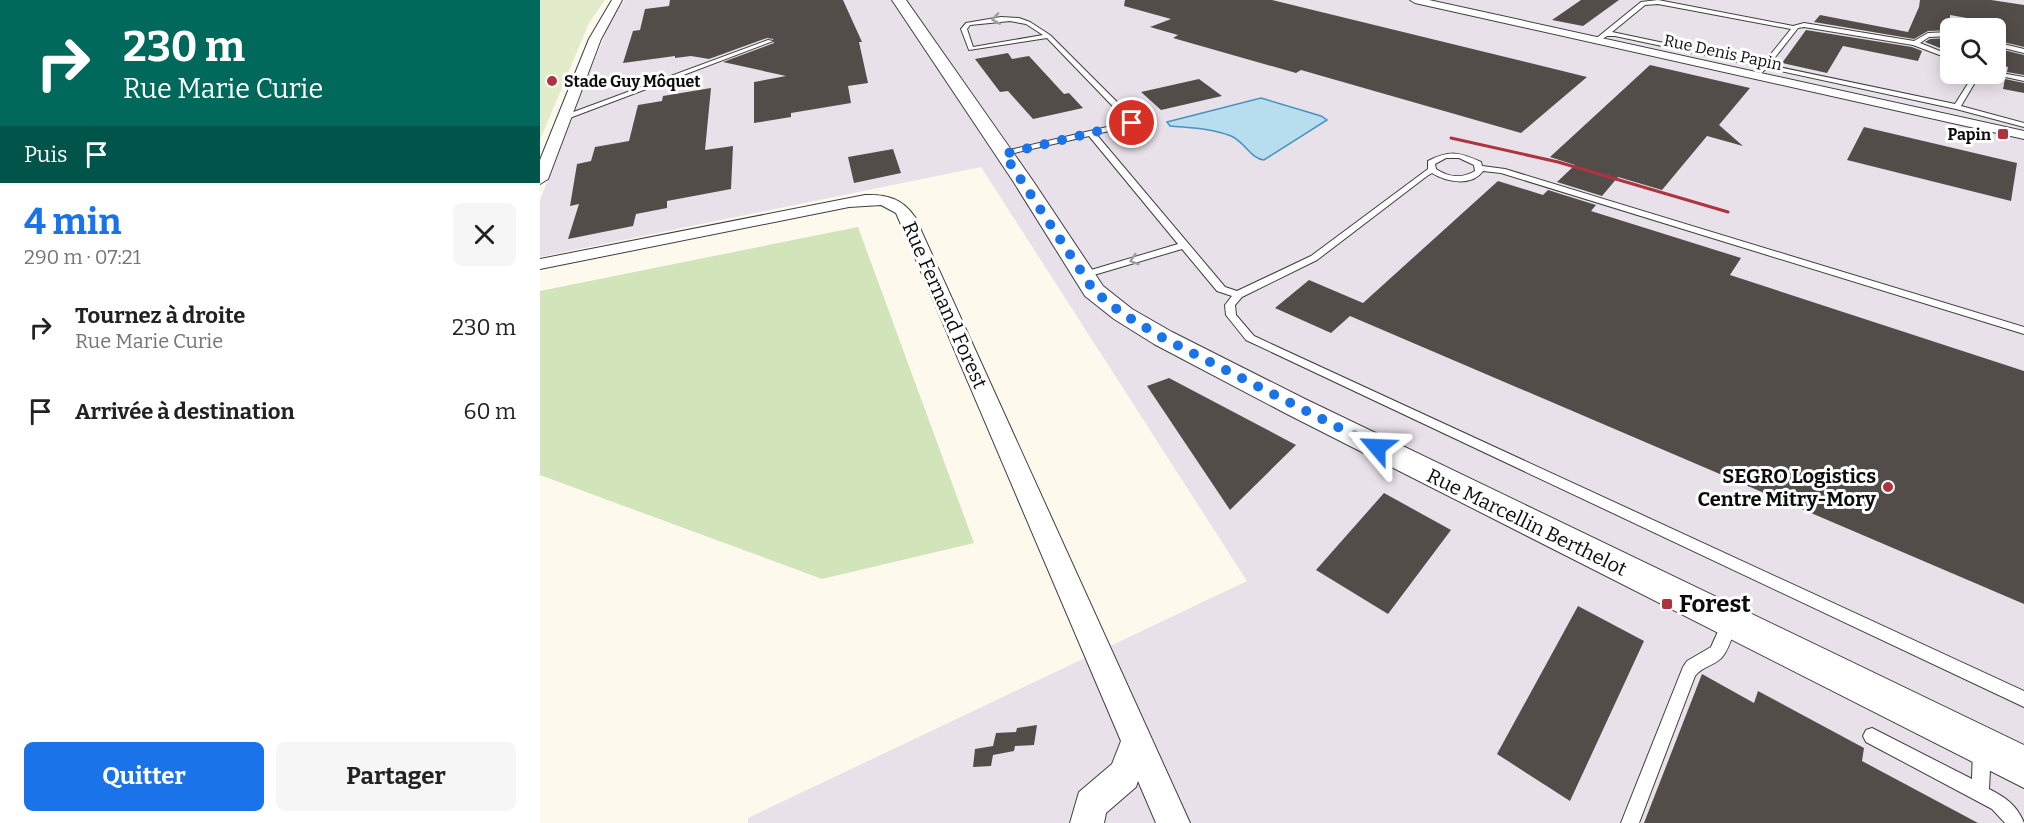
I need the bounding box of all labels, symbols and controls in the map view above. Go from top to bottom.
one-way arrow [992,12,1002,25]
map controls [1940,18,2006,84]
button: search [1940,18,2006,84]
text: 230 m [123,22,245,72]
icon: right [24,24,102,102]
street label: Rue Denis Papin [1662,31,1784,74]
place label: Stade Guy Môquet [564,72,701,91]
text: Rue Marie Curie [123,73,323,105]
marker: Stade Guy Môquet [545,74,559,88]
pin [1106,97,1157,148]
icon: arrive [1115,106,1148,139]
place label: Papin [1947,125,1992,144]
marker: Papin [1996,127,2010,141]
icon: arrive [80,138,113,171]
text: Puis [24,141,68,168]
text: 4 min [24,200,121,244]
button: close [453,203,516,266]
street label: Rue Fernand Forest [897,218,993,392]
text: 290 m · 07:21 [24,245,141,269]
one-way arrow [1129,253,1140,265]
text: Tournez à droite [75,302,245,329]
icon: right [24,311,57,344]
text: 230 m [452,314,516,341]
text: Rue Marie Curie [75,329,223,353]
icon: arrive [24,395,57,428]
text: Arrivée à destination [75,398,295,425]
text: 60 m [464,398,516,425]
position arrow [1345,415,1409,479]
street label: Rue Marcellin Berthelot [1423,463,1631,581]
place label: SEGRO Logistics Centre Mitry-Mory [1698,464,1877,511]
marker: SEGRO Logistics Centre Mitry-Mory [1881,480,1895,494]
place label: Forest [1679,590,1751,618]
marker: Forest [1660,597,1674,611]
button: Quitter [24,742,264,811]
button: Partager [276,742,516,811]

